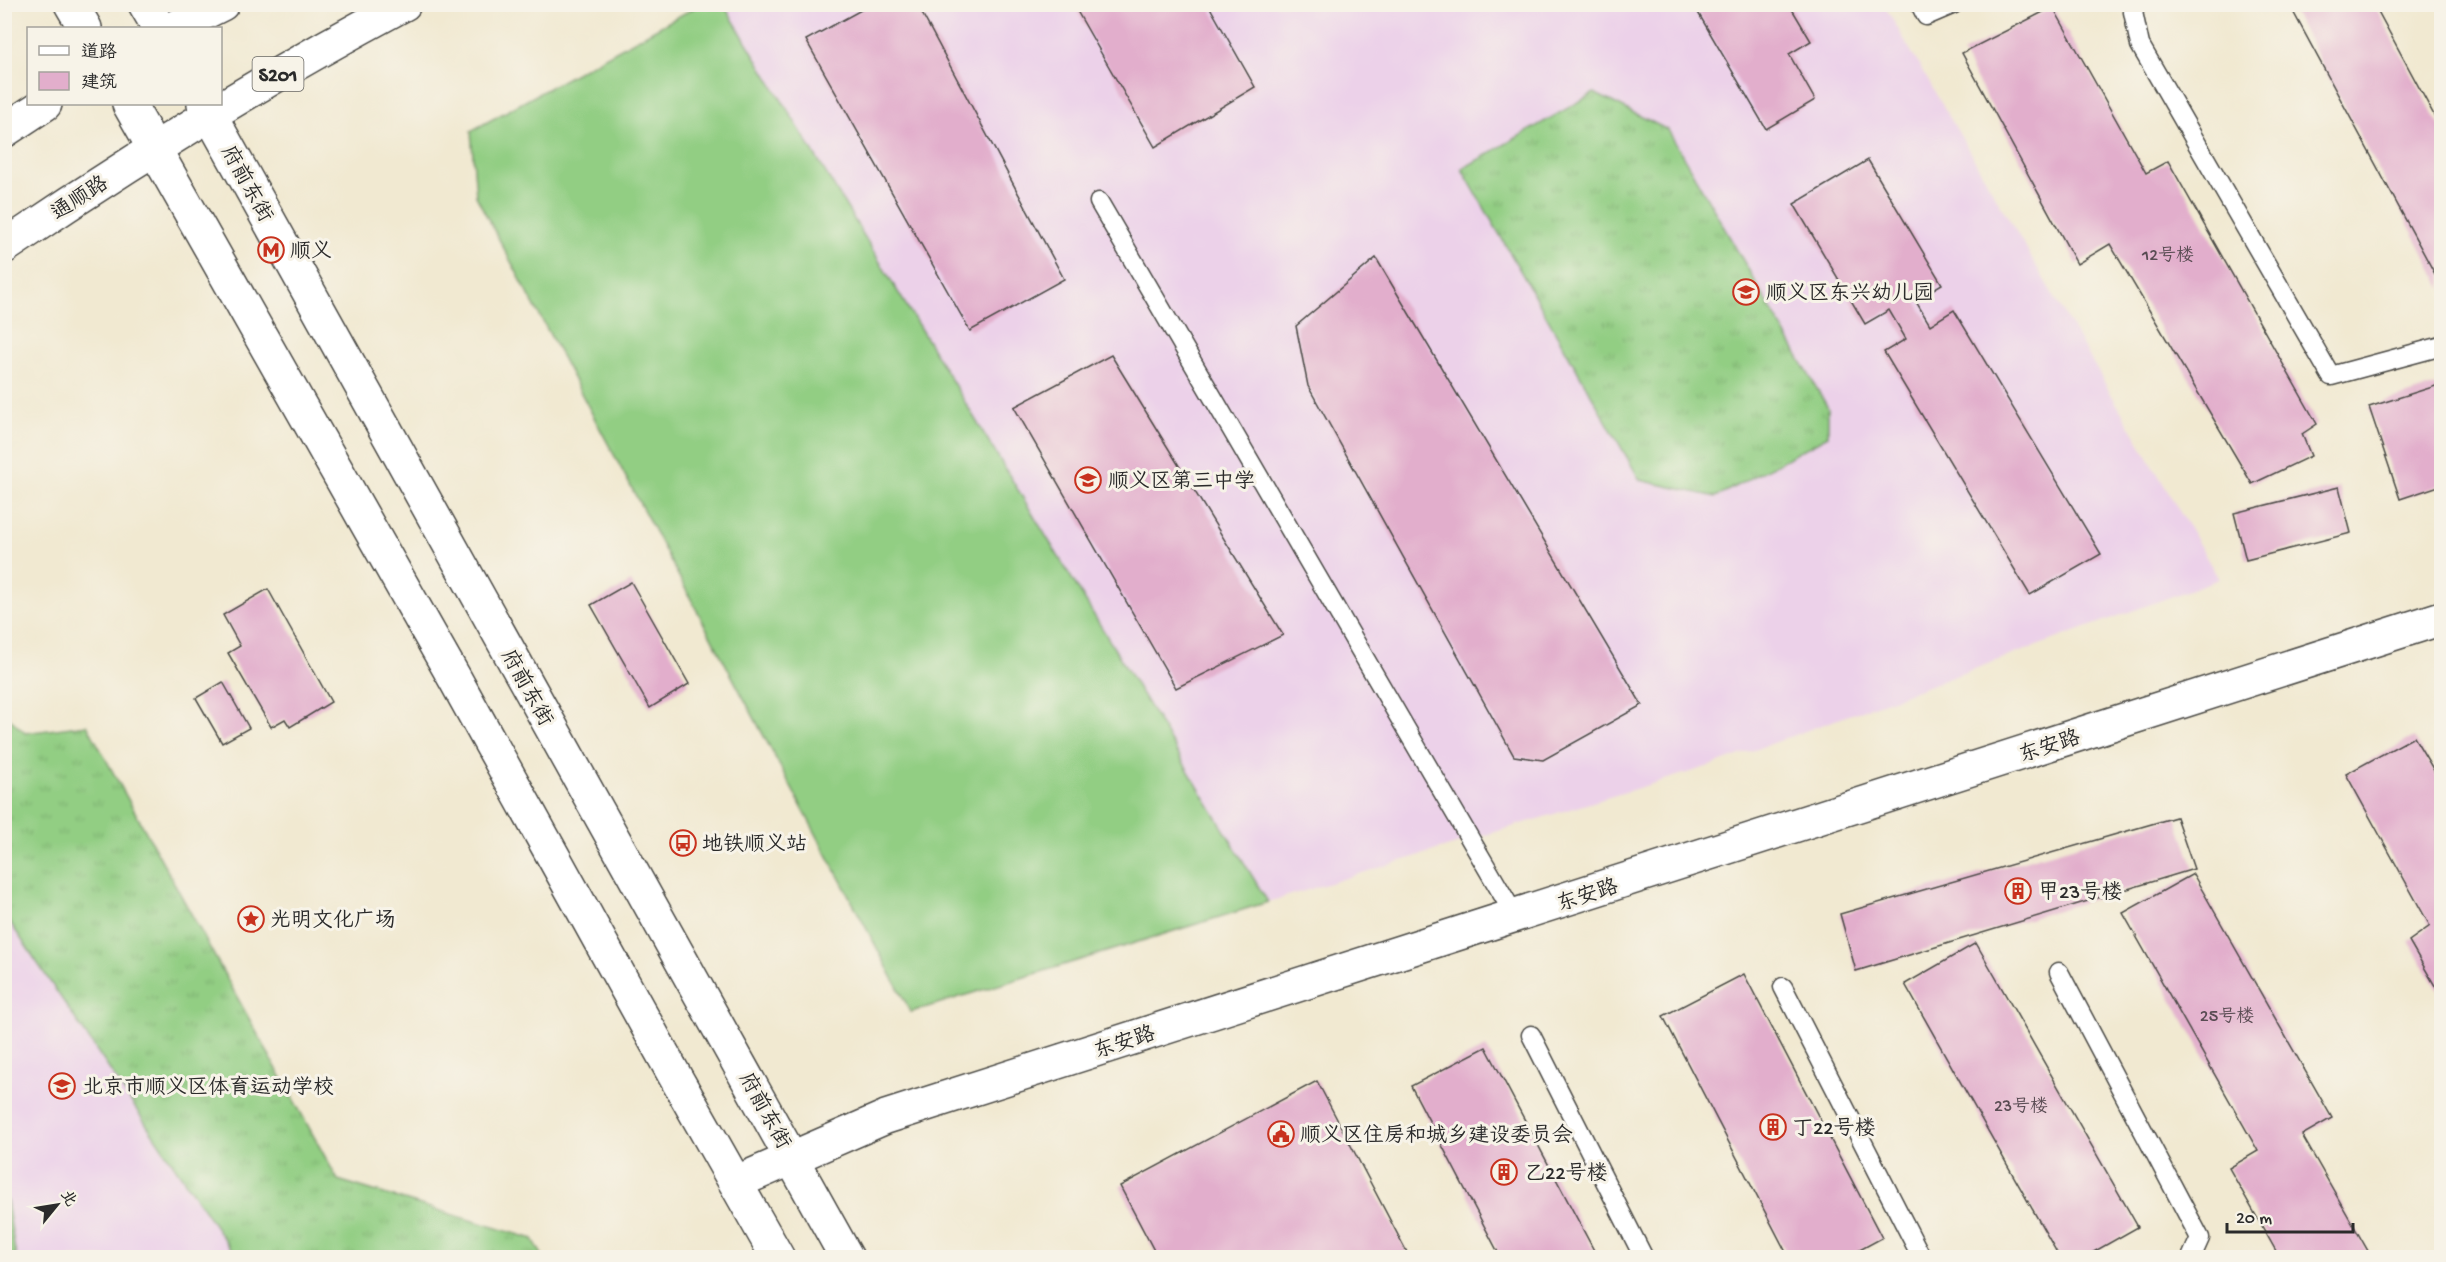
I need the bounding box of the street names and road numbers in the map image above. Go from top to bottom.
road number: S201 [252,57,304,91]
street label: 府前东街 [214,141,278,227]
street label: 通顺路 [47,171,114,228]
street label: 府前东街 [494,645,558,731]
street label: 东安路 [2016,725,2084,770]
street label: 东安路 [1554,874,1622,919]
street label: 东安路 [1091,1021,1159,1066]
street label: 府前东街 [732,1068,796,1154]

